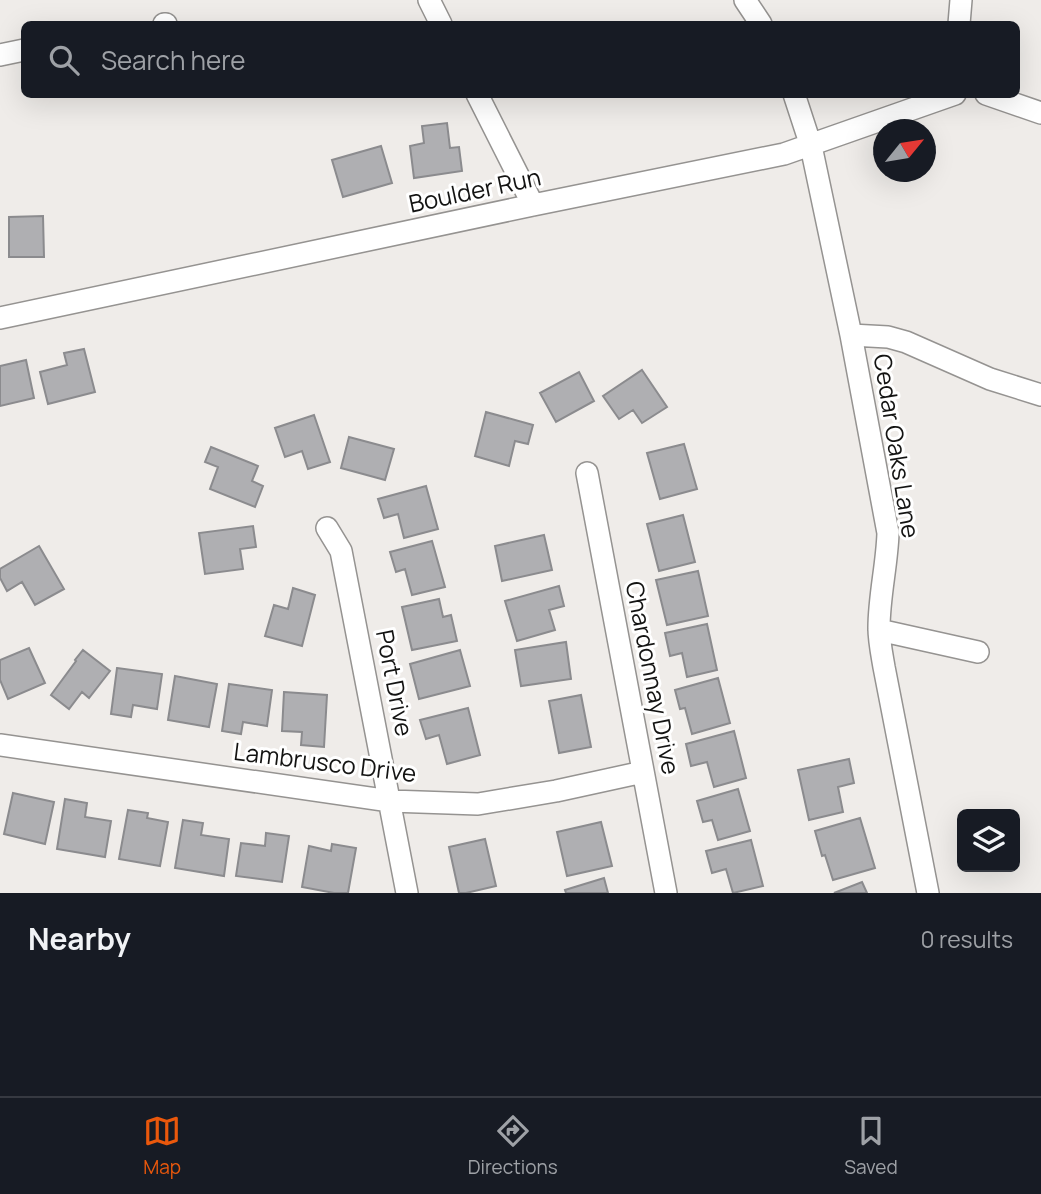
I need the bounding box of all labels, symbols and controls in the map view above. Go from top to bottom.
search box [21,21,1020,98]
icon: search [45,41,83,79]
text: Search here [101,42,246,78]
north arrow [873,119,936,182]
street label: Boulder Run [406,159,544,220]
street label: Cedar Oaks Lane [867,351,928,540]
street label: Chardonnay Drive [619,578,688,777]
street label: Port Drive [369,627,422,739]
street label: Lambrusco Drive [232,734,418,789]
map controls [957,809,1020,872]
button: layers [957,809,1020,872]
text: Nearby [28,918,131,959]
text: 0 results [920,923,1013,955]
tab: Map [143,1112,181,1180]
tab: Directions [468,1112,558,1180]
tab: Saved [844,1112,898,1180]

